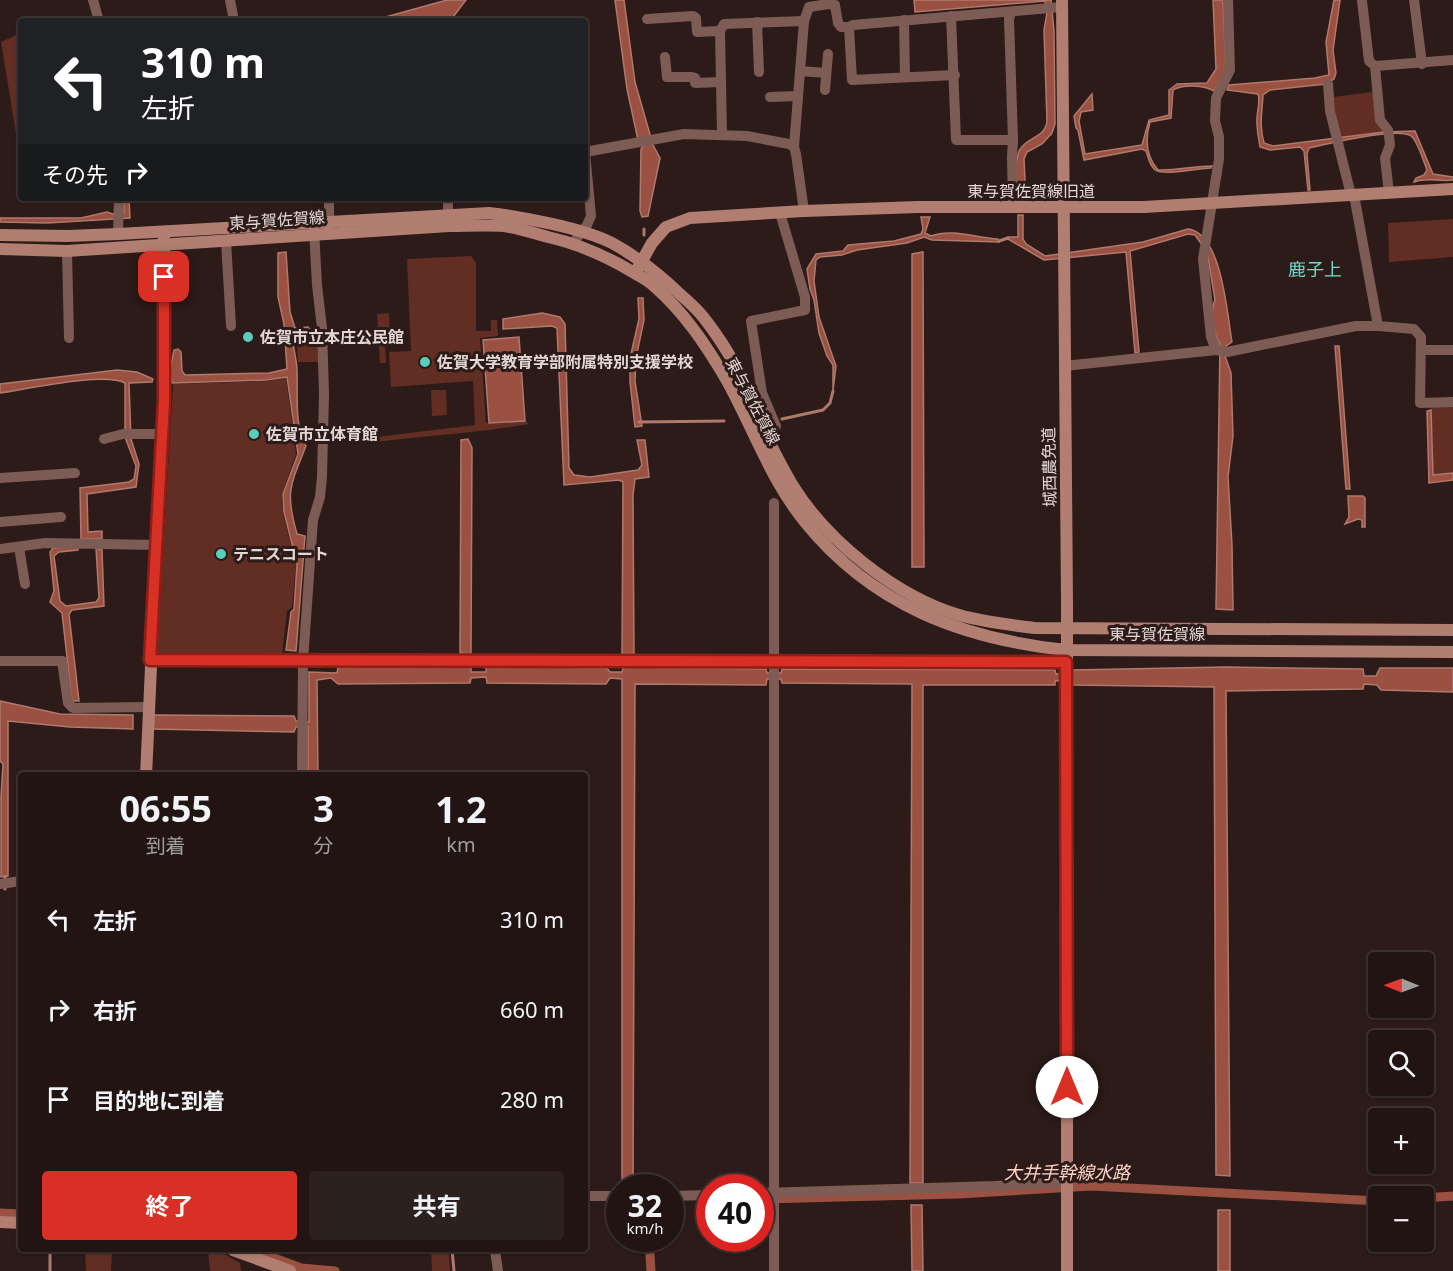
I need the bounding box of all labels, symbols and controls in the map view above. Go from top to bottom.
text: 310 m [141,33,265,90]
icon: left [42,42,120,120]
text: 左折 [141,89,195,126]
icon: right [120,156,153,189]
text: その先 [42,159,108,189]
street label: 東与賀佐賀線旧道 [967,180,1095,202]
street label: 東与賀佐賀線 [228,206,326,234]
pin [138,251,189,302]
district label: 鹿子上 [1288,257,1342,281]
icon: arrive [147,260,180,293]
place label: 佐賀市立本庄公民館 [259,326,404,348]
marker: 佐賀市立本庄公民館 [241,330,255,344]
place label: 佐賀大学教育学部附属特別支援学校 [436,351,693,373]
street label: 東与賀佐賀線 [721,353,785,449]
marker: 佐賀大学教育学部附属特別支援学校 [418,355,432,369]
place label: 佐賀市立体育館 [265,423,378,445]
marker: 佐賀市立体育館 [247,427,261,441]
street label: 城西農免道 [1037,427,1061,507]
place label: テニスコート [233,543,329,565]
marker: テニスコート [214,547,228,561]
street label: 東与賀佐賀線 [1109,623,1205,645]
text: 06:55 [119,784,212,833]
text: 3 [313,784,334,833]
text: 1.2 [435,785,487,834]
text: km [446,831,476,858]
text: 到着 [146,832,186,859]
text: 分 [314,832,334,859]
icon: left [42,903,75,936]
text: 310 m [500,904,564,934]
text: 左折 [93,905,137,935]
north arrow [1368,952,1434,1018]
map controls [1368,952,1434,1252]
icon: right [42,993,75,1026]
text: 660 m [500,994,564,1024]
text: 右折 [93,995,137,1025]
button: search [1368,1030,1434,1096]
position arrow [1035,1055,1099,1119]
icon: arrive [42,1083,75,1116]
text: 280 m [500,1084,564,1114]
text: 目的地に到着 [93,1085,225,1115]
button: + [1368,1108,1434,1174]
water label: 大井手幹線水路 [1004,1160,1132,1184]
button: 終了 [42,1171,297,1240]
button: 共有 [309,1171,564,1240]
speed limit sign: 40 [696,1174,774,1252]
text: 32 [628,1185,662,1226]
button: − [1368,1186,1434,1252]
text: km/h [627,1218,663,1238]

